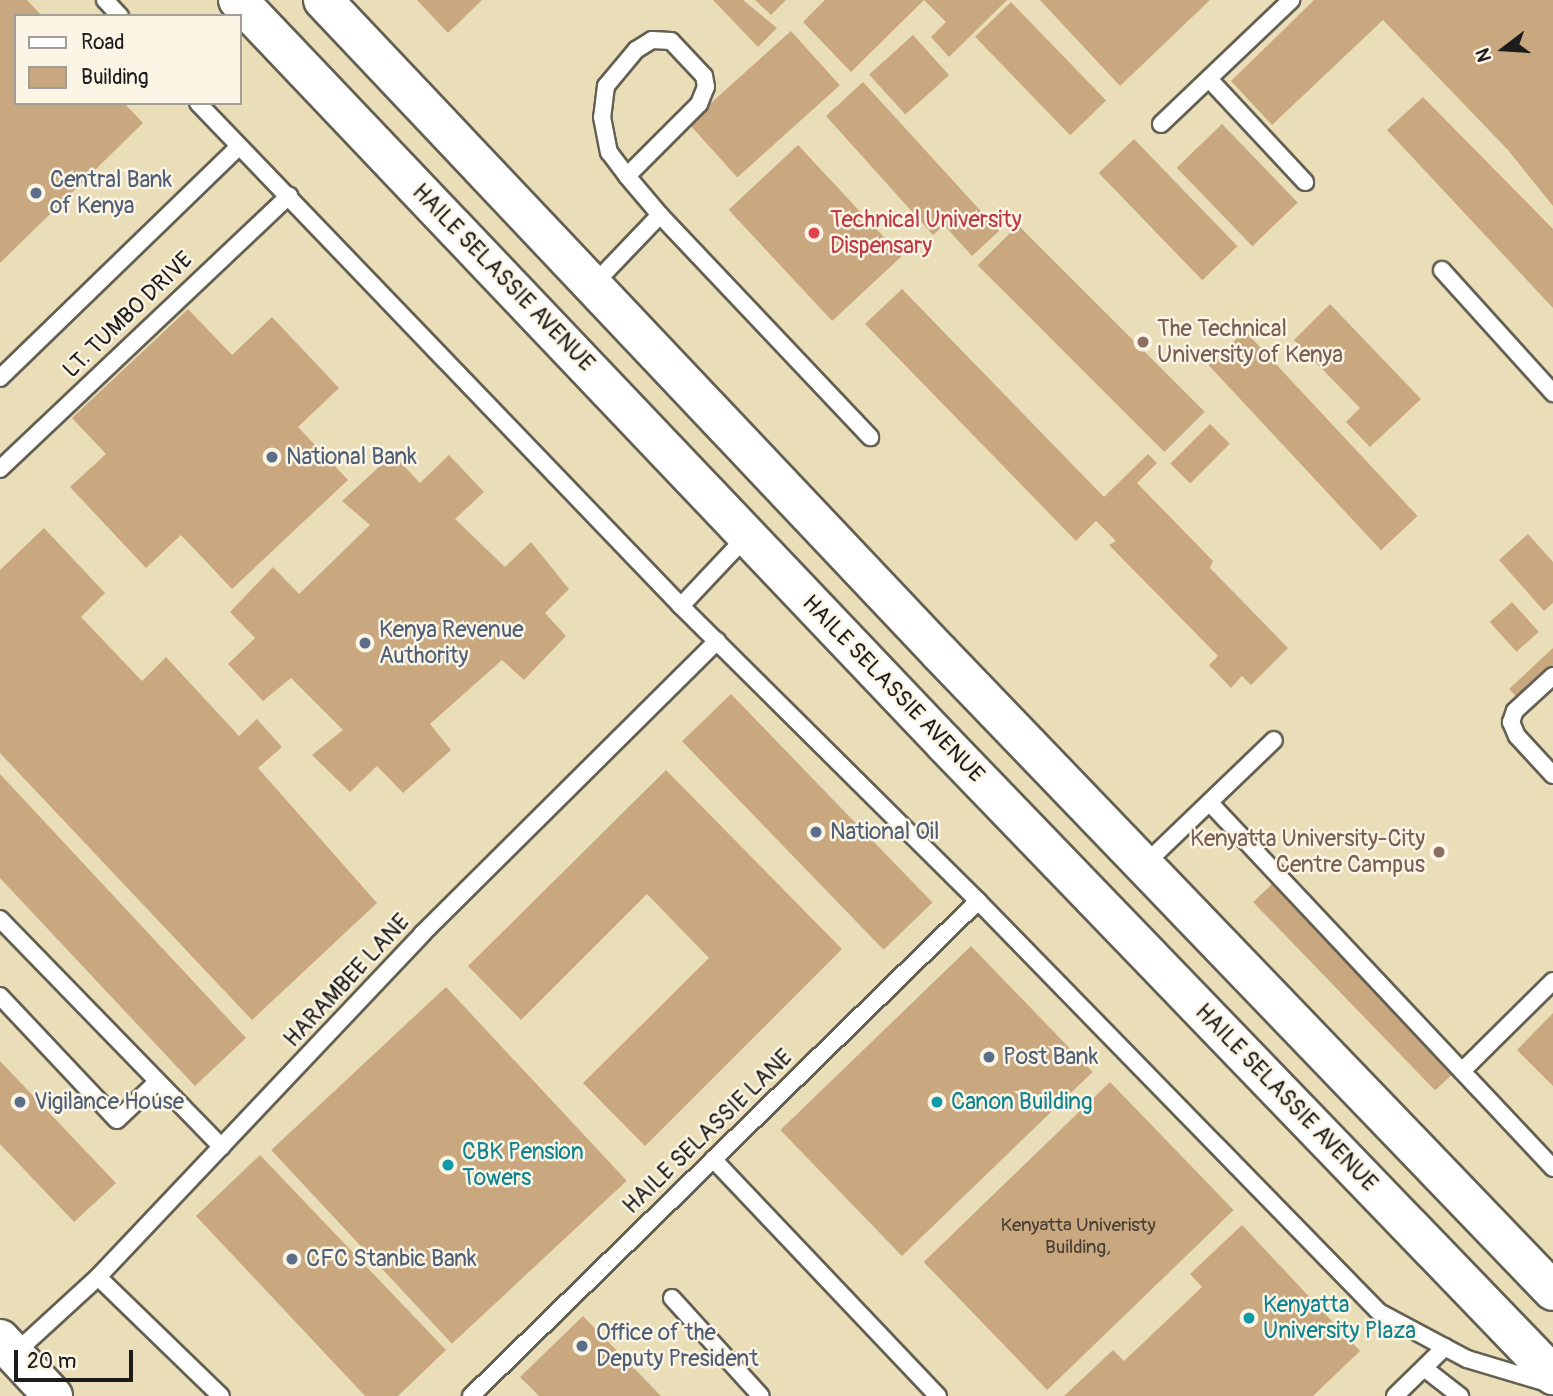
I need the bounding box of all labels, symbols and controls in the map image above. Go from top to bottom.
legend [14,14,242,105]
north arrow [1469,14,1539,84]
text: Road [81,29,125,56]
text: N [1471,45,1497,65]
text: Building [81,64,148,91]
place label: Central Bank of Kenya [50,166,172,220]
street label: HAILE SELASSIE AVENUE [406,178,600,378]
marker: Central Bank of Kenya [28,185,44,201]
place label: Technical University Dispensary [830,206,1022,260]
marker: Technical University Dispensary [804,223,824,243]
street label: LT. TUMBO DRIVE [57,246,199,384]
place label: The Technical University of Kenya [1157,315,1343,369]
marker: The Technical University of Kenya [1135,334,1151,350]
place label: National Bank [286,443,417,471]
marker: National Bank [264,449,280,465]
street label: HAILE SELASSIE AVENUE [796,589,990,789]
place label: Kenya Revenue Authority [379,616,524,670]
marker: Kenya Revenue Authority [357,635,373,651]
place label: National Oil [830,818,939,846]
marker: National Oil [808,824,824,840]
place label: Kenyatta University-City Centre Campus [1190,825,1425,879]
marker: Kenyatta University-City Centre Campus [1431,844,1447,860]
street label: HARAMBEE LANE [278,909,416,1053]
street label: HAILE SELASSIE AVENUE [1189,998,1383,1198]
place label: Post Bank [1003,1043,1098,1071]
street label: HAILE SELASSIE LANE [618,1044,798,1220]
marker: Post Bank [981,1049,997,1065]
place label: Vigilance House [34,1088,184,1116]
place label: Canon Building [951,1088,1093,1116]
marker: Vigilance House [12,1094,28,1110]
marker: Canon Building [929,1094,945,1110]
place label: CBK Pension Towers [462,1138,584,1192]
marker: CBK Pension Towers [440,1157,456,1173]
house number: Kenyatta Univeristy Building, [1000,1215,1156,1259]
place label: CFC Stanbic Bank [306,1245,477,1273]
marker: CFC Stanbic Bank [284,1251,300,1267]
place label: Kenyatta University Plaza [1263,1291,1416,1345]
marker: Kenyatta University Plaza [1241,1310,1257,1326]
place label: Office of the Deputy President [596,1319,758,1373]
scale bar [18,1336,136,1380]
marker: Office of the Deputy President [574,1338,590,1354]
text: 20 m [27,1348,76,1375]

